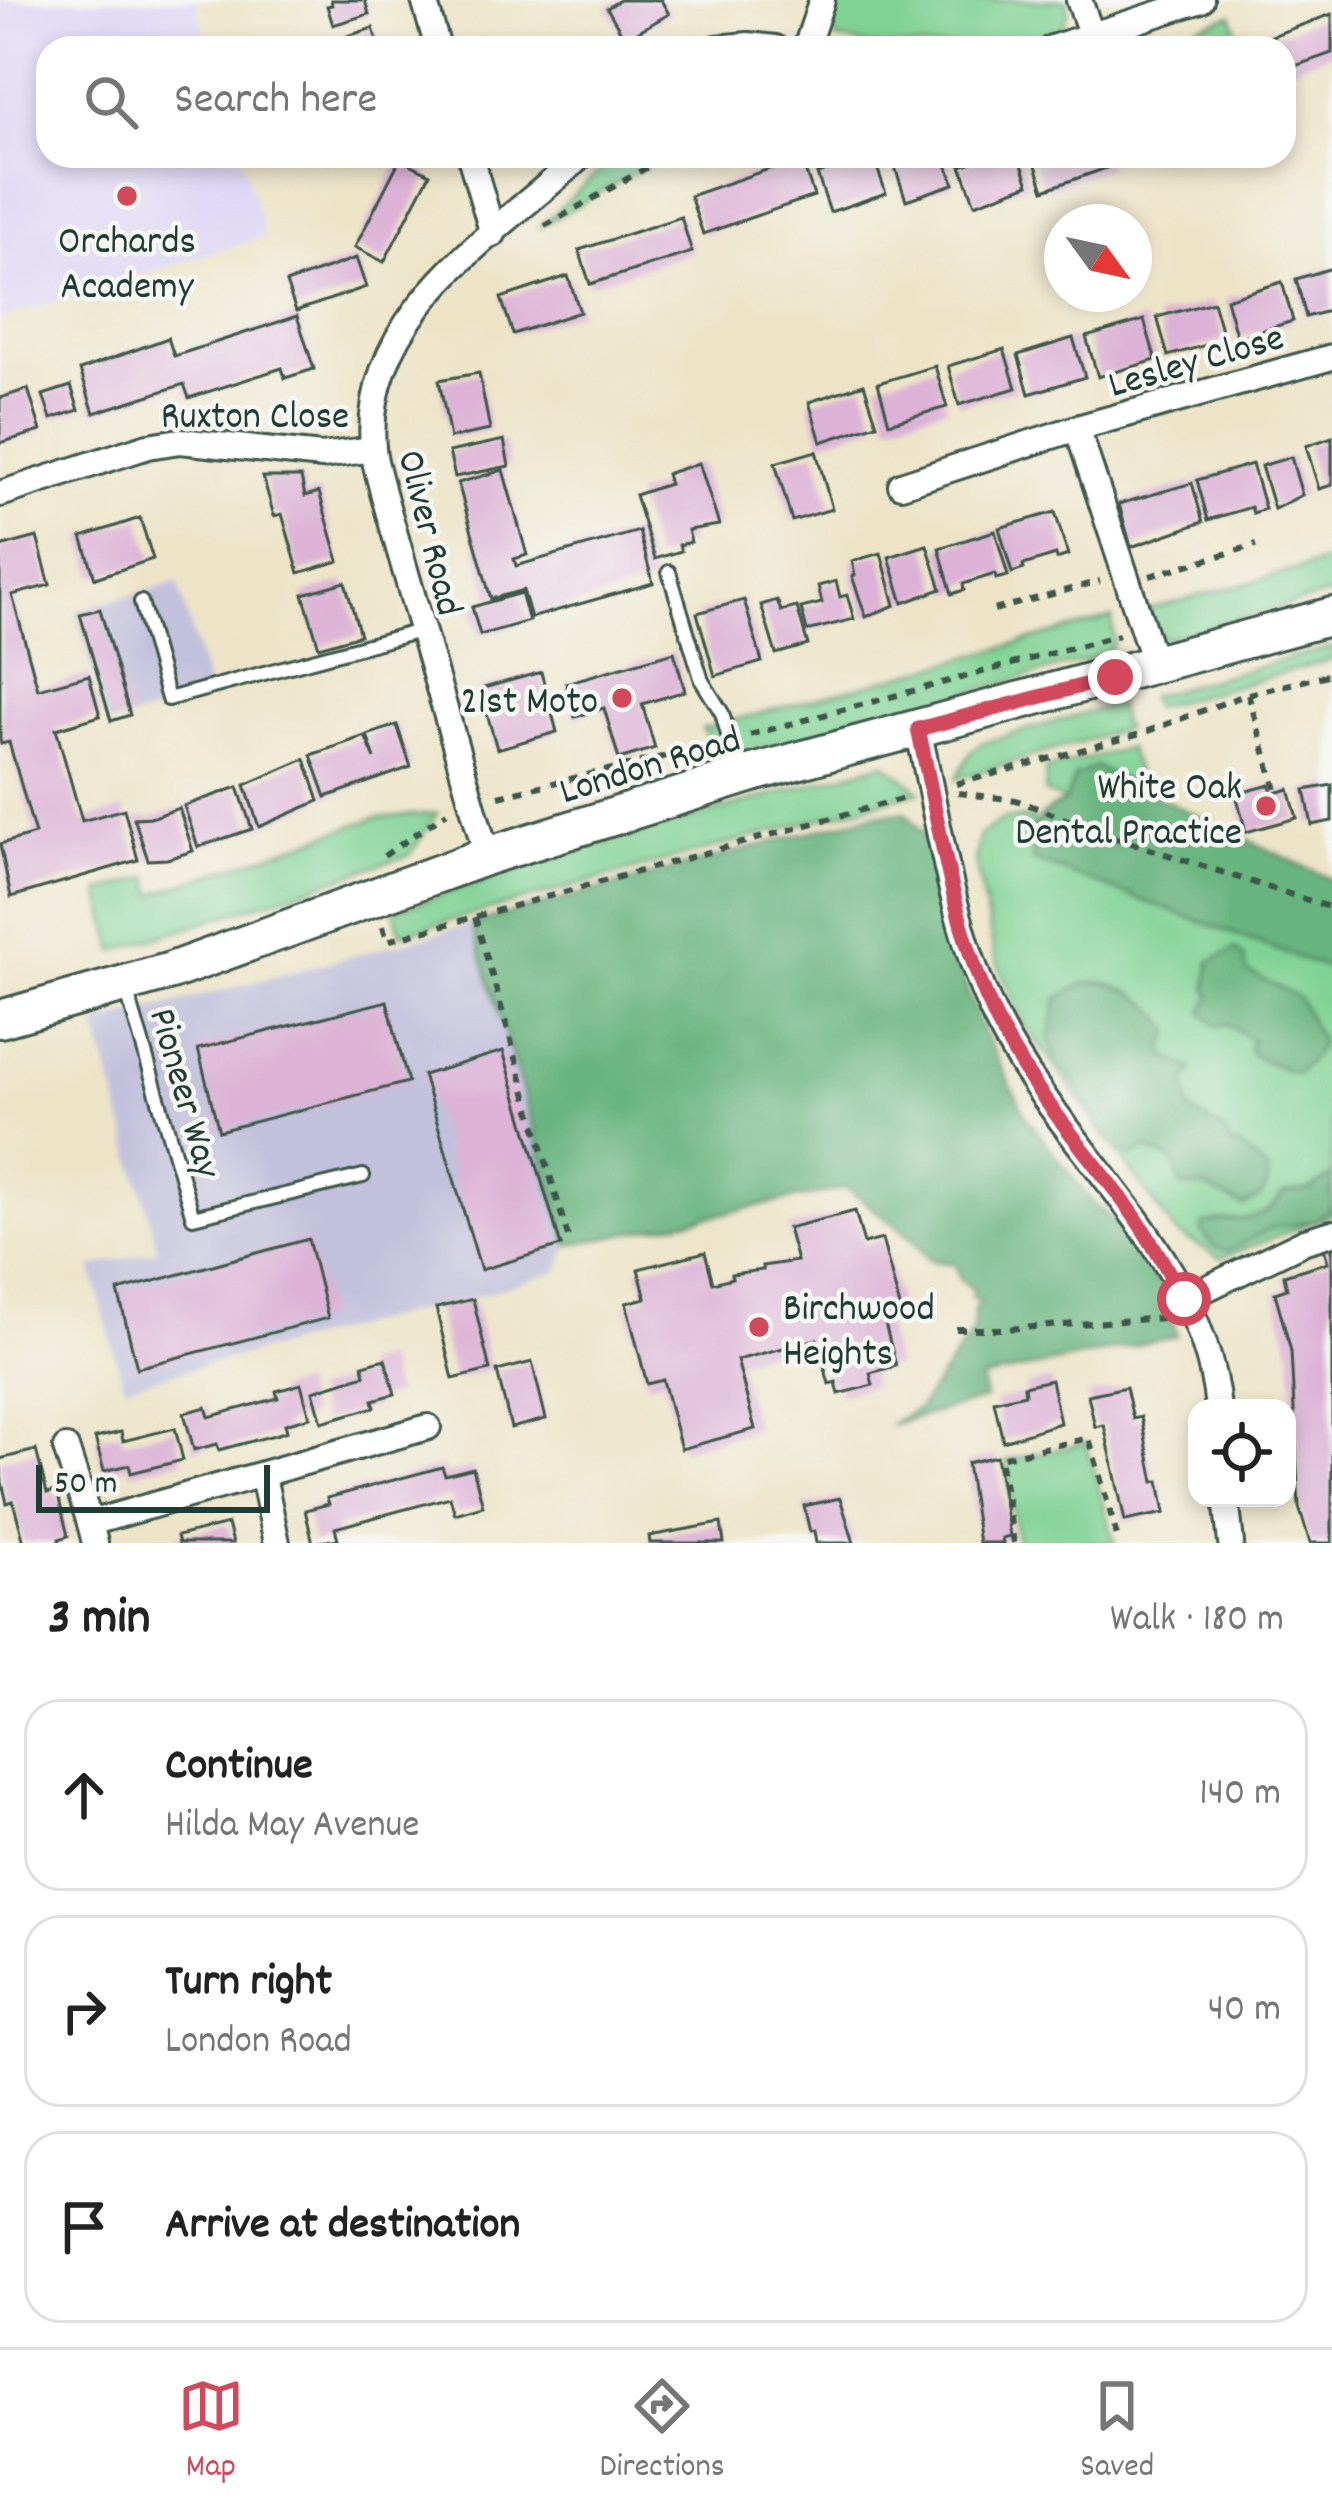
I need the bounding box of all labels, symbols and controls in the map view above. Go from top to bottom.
search box [36,36,1296,168]
icon: search [78,69,144,135]
text: Search here [174,70,377,134]
marker: Orchards Academy [114,183,140,209]
north arrow [1044,204,1152,312]
place label: Orchards Academy [58,217,196,317]
street label: Lesley Close [1103,313,1291,416]
street label: Ruxton Close [161,392,349,447]
street label: Oliver Road [380,445,474,622]
route end [1088,650,1142,704]
place label: 21st Moto [461,677,598,732]
marker: 21st Moto [609,685,635,711]
street label: London Road [554,715,748,822]
place label: White Oak Dental Practice [1015,763,1242,863]
marker: White Oak Dental Practice [1253,793,1279,819]
street label: Pioneer Way [131,1002,233,1186]
route start [1157,1272,1211,1326]
place label: Birchwood Heights [783,1284,935,1384]
marker: Birchwood Heights [746,1314,772,1340]
map controls [1188,1399,1296,1507]
button: locate [1188,1399,1296,1507]
scale bar [36,1459,270,1512]
text: 50 m [54,1462,118,1509]
text: 3 min [48,1585,150,1657]
text: Walk · 180 m [1110,1594,1284,1649]
text: Continue [165,1736,313,1800]
icon: ahead [51,1762,117,1828]
text: 140 m [1199,1768,1281,1823]
text: Hilda May Avenue [165,1800,419,1855]
text: Turn right [165,1952,332,2016]
icon: right [51,1978,117,2044]
text: 40 m [1208,1984,1281,2039]
text: London Road [165,2016,352,2071]
icon: arrive [51,2194,117,2260]
text: Arrive at destination [165,2195,520,2259]
tab: Map [178,2373,244,2492]
tab: Directions [600,2373,725,2492]
tab: Saved [1080,2373,1154,2492]

